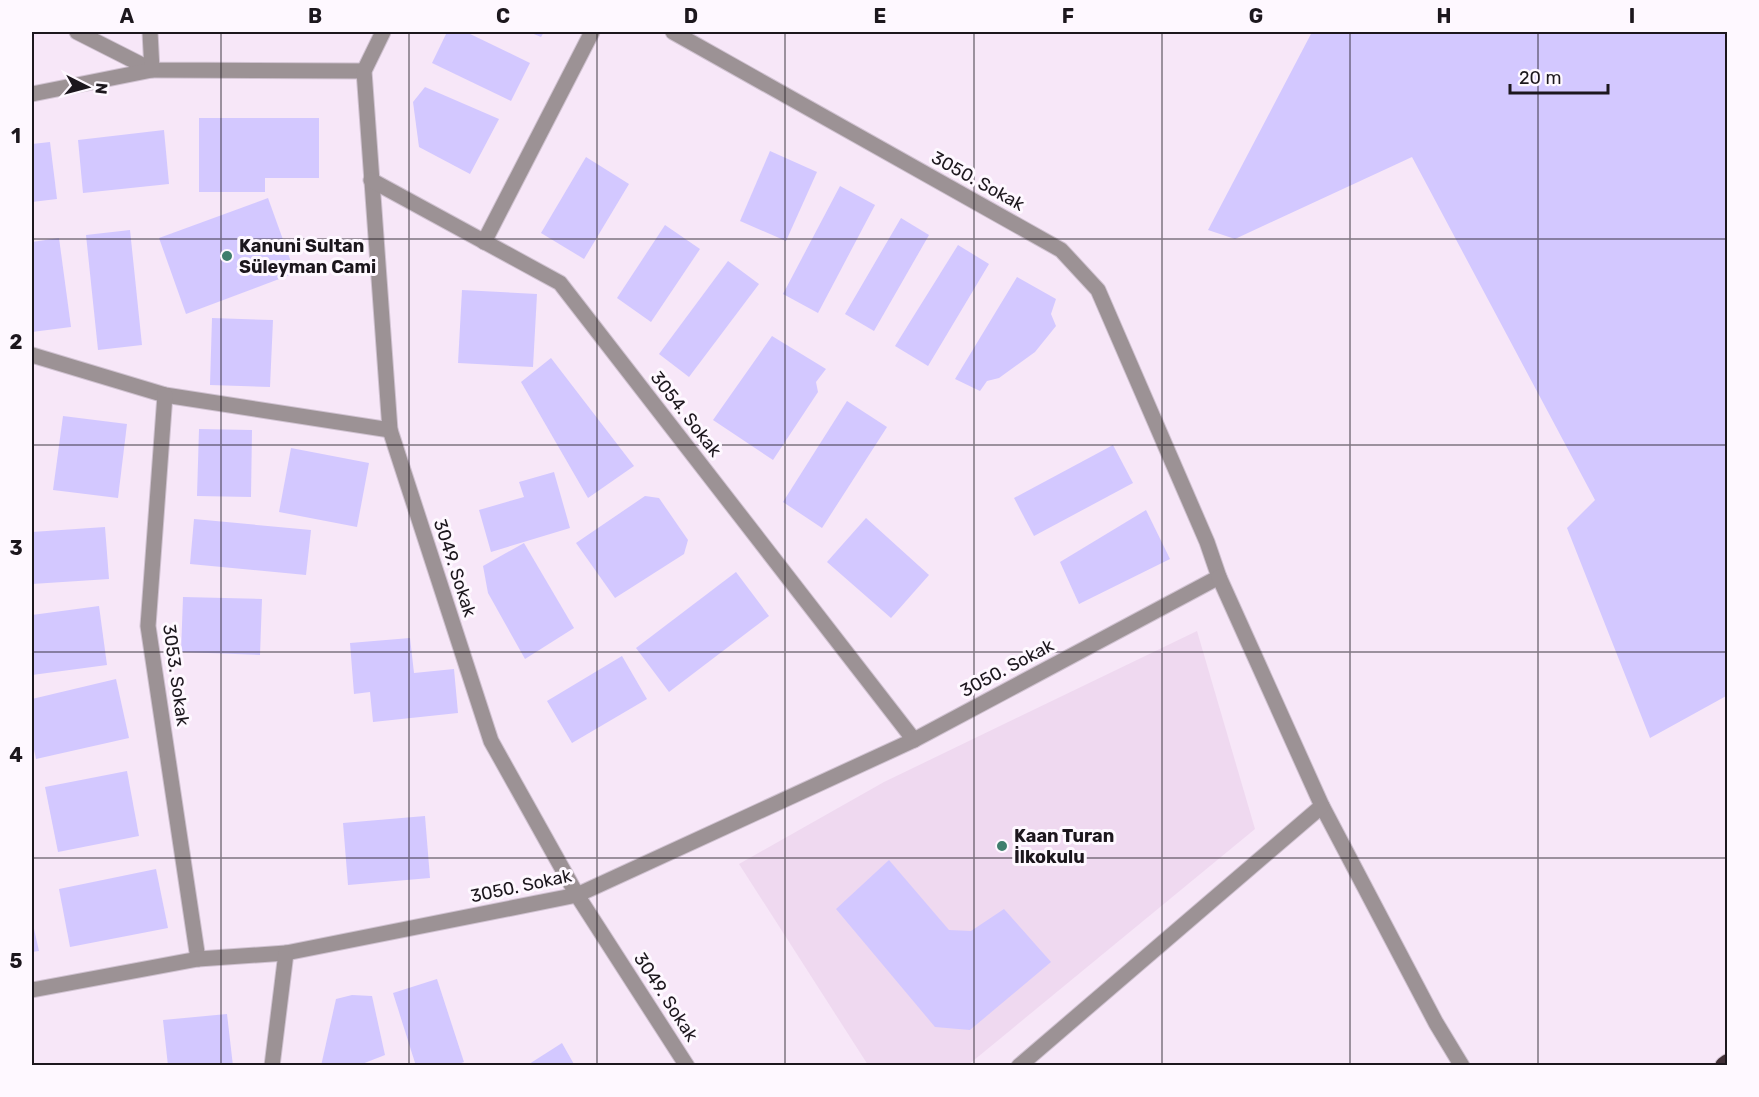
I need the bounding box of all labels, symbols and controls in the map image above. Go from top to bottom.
text: A [120,4,135,28]
text: B [308,4,322,28]
text: C [496,4,510,28]
text: D [684,4,698,28]
text: E [874,4,886,28]
text: F [1062,4,1074,28]
text: G [1249,4,1263,28]
text: H [1437,4,1451,28]
text: I [1629,4,1635,28]
north arrow [57,57,117,117]
scale bar [1510,57,1608,95]
text: 20 m [1519,67,1561,89]
text: N [91,82,111,95]
text: 1 [11,124,21,148]
street label: 3050. Sokak [928,146,1029,216]
place label: Kanuni Sultan Süleyman Cami [239,235,376,278]
marker: Kanuni Sultan Süleyman Cami [220,249,234,263]
text: 2 [10,330,23,354]
street label: 3054. Sokak [646,367,727,462]
street label: 3049. Sokak [429,516,481,620]
text: 3 [9,536,23,560]
street label: 3053. Sokak [158,623,194,728]
street label: 3050. Sokak [956,634,1058,702]
text: 4 [9,743,23,767]
place label: Kaan Turan İlkokulu [1014,825,1114,868]
marker: Kaan Turan İlkokulu [995,839,1009,853]
street label: 3050. Sokak [468,864,574,907]
street label: 3049. Sokak [629,948,703,1046]
text: 5 [10,949,23,973]

